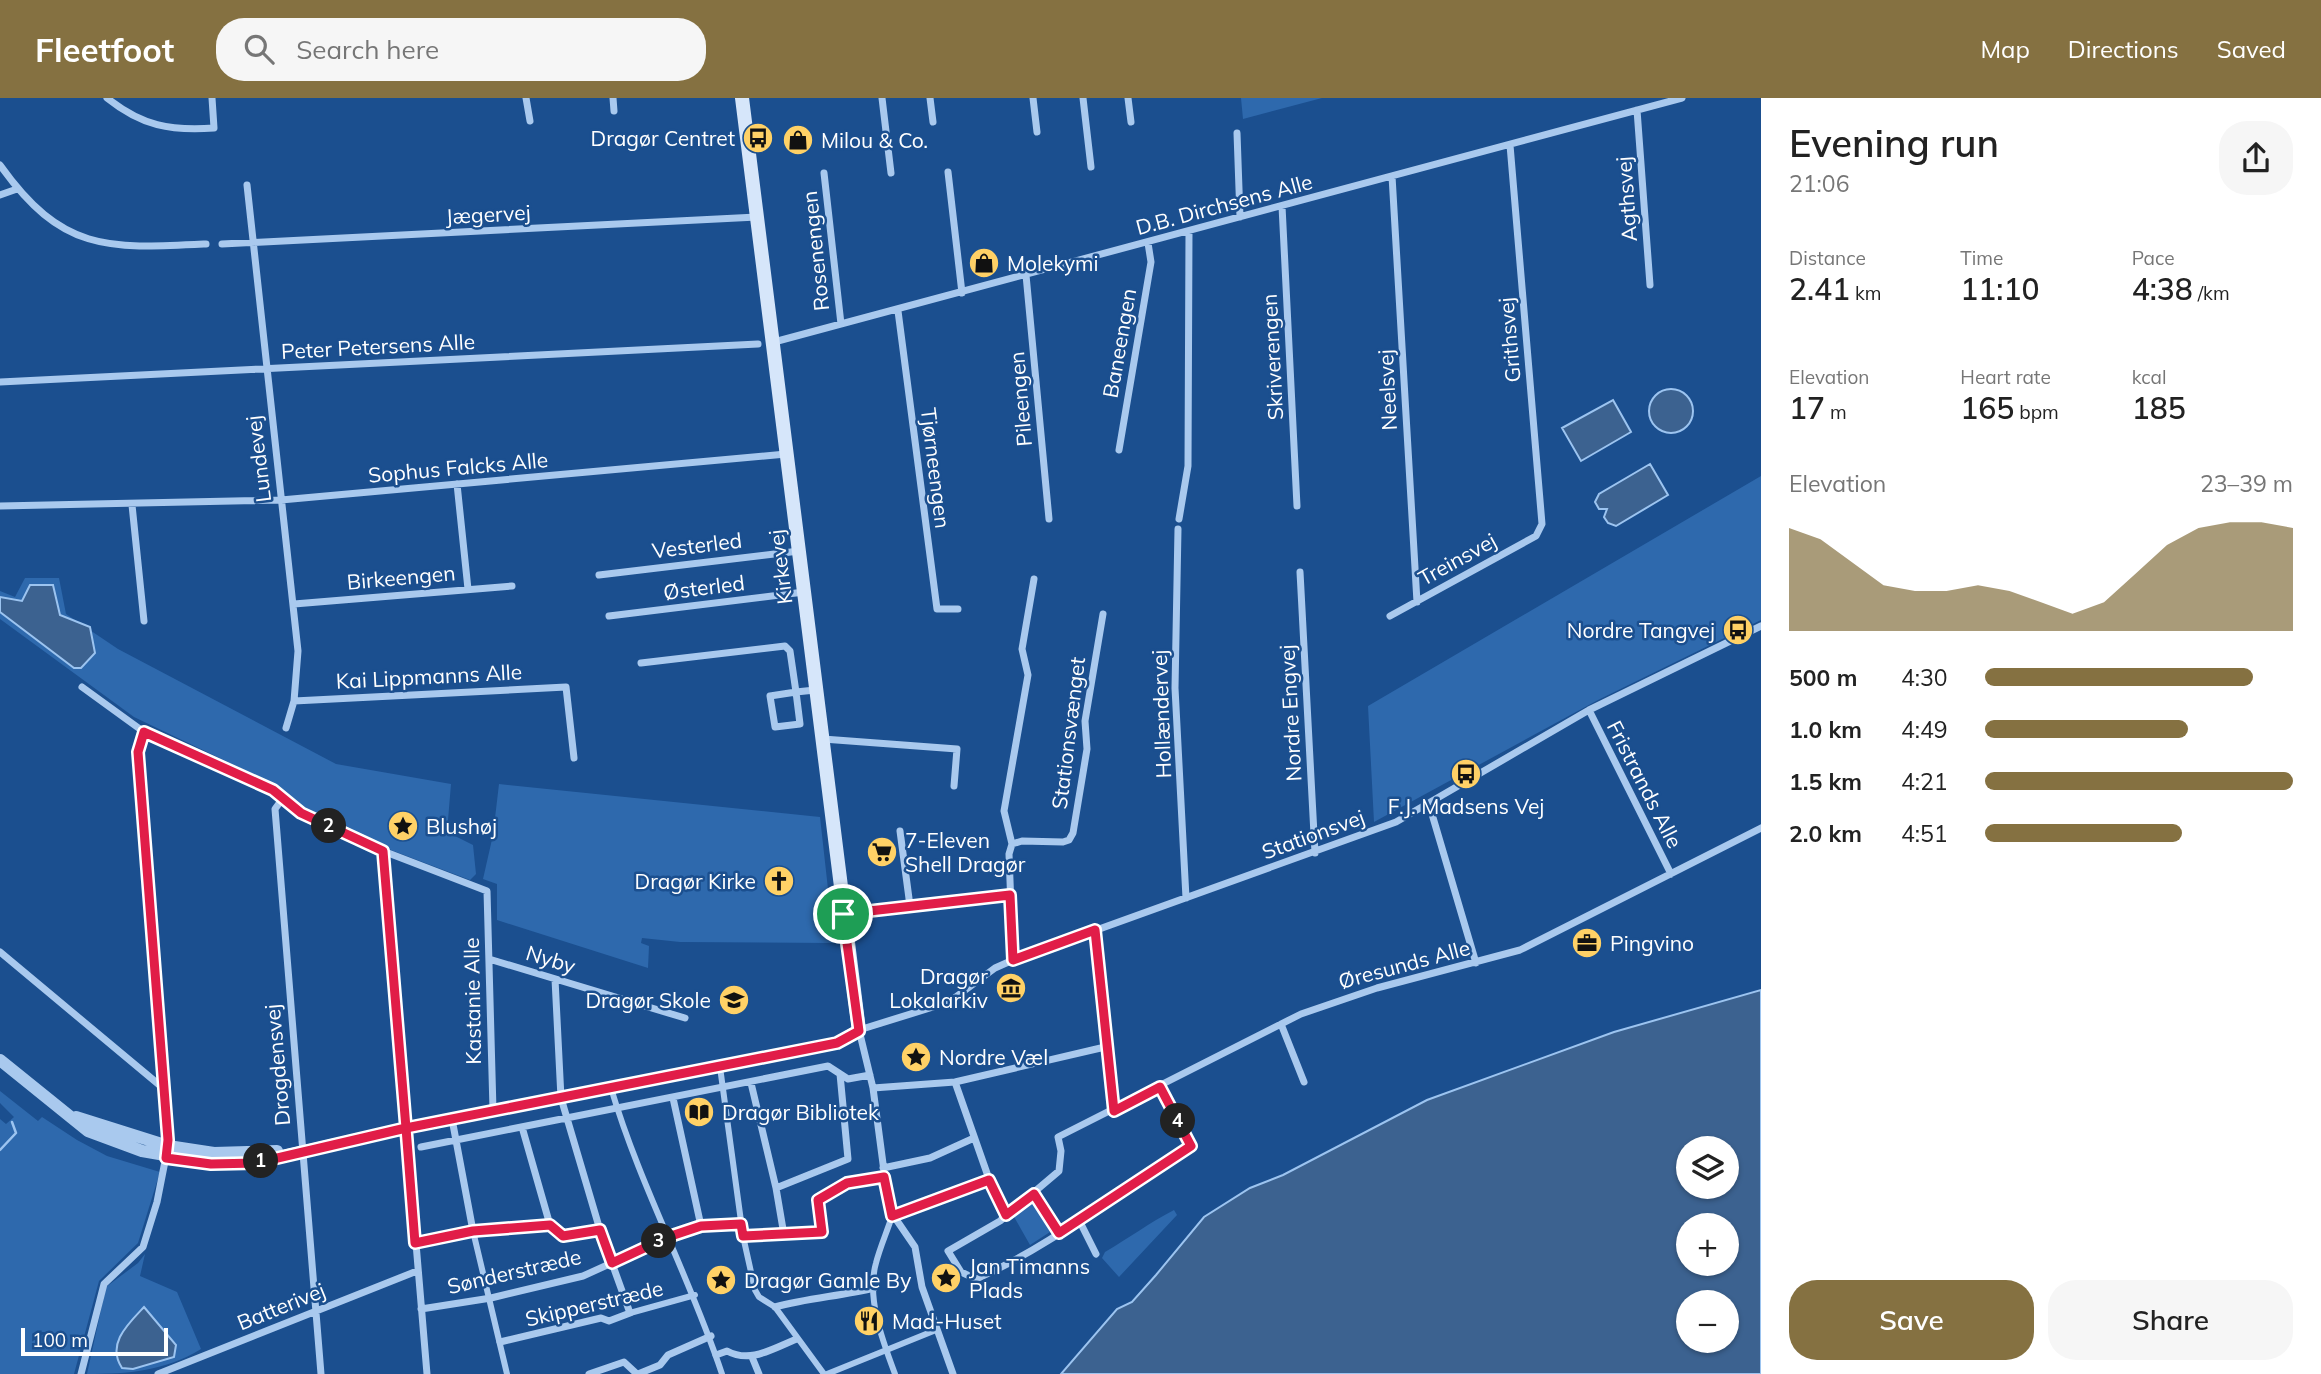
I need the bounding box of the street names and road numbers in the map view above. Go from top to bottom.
street label: Agthsvej [1610,156,1642,242]
street label: D.B. Dirchsens Alle [1133,168,1315,240]
street label: Rosenengen [796,190,834,312]
street label: Jægervej [445,199,531,229]
street label: Baneengen [1097,286,1141,400]
street label: Skriverengen [1256,293,1288,421]
street label: Grithsvej [1492,296,1526,384]
street label: Peter Petersens Alle [280,328,476,364]
street label: Neelsvej [1372,349,1402,431]
street label: Pileengen [1003,350,1037,448]
street label: Tjørneengen [916,406,956,530]
street label: Lundevej [240,414,276,504]
street label: Sophus Falcks Alle [367,446,549,488]
street label: Vesterled [651,527,743,563]
street label: Treinsvej [1414,527,1500,591]
street label: Kirkevej [763,528,797,606]
street label: Birkeengen [346,559,456,595]
street label: Østerled [662,569,746,605]
street label: Nordre Engvej [1273,644,1307,782]
street label: Hollændervej [1146,649,1176,779]
street label: Stationsvænget [1046,655,1090,811]
street label: Kai Lippmanns Alle [335,658,523,694]
street label: Fristrands Alle [1602,716,1688,852]
street label: Stationsvej [1258,803,1368,865]
street label: Øresunds Alle [1335,934,1473,994]
street label: Kastanie Alle [458,937,486,1065]
street label: Nyby [523,939,579,979]
street label: Drogdensvej [259,1003,295,1127]
street label: Sønderstræde [444,1243,584,1299]
street label: Skipperstræde [522,1275,666,1331]
street label: Batterivej [233,1277,329,1335]

